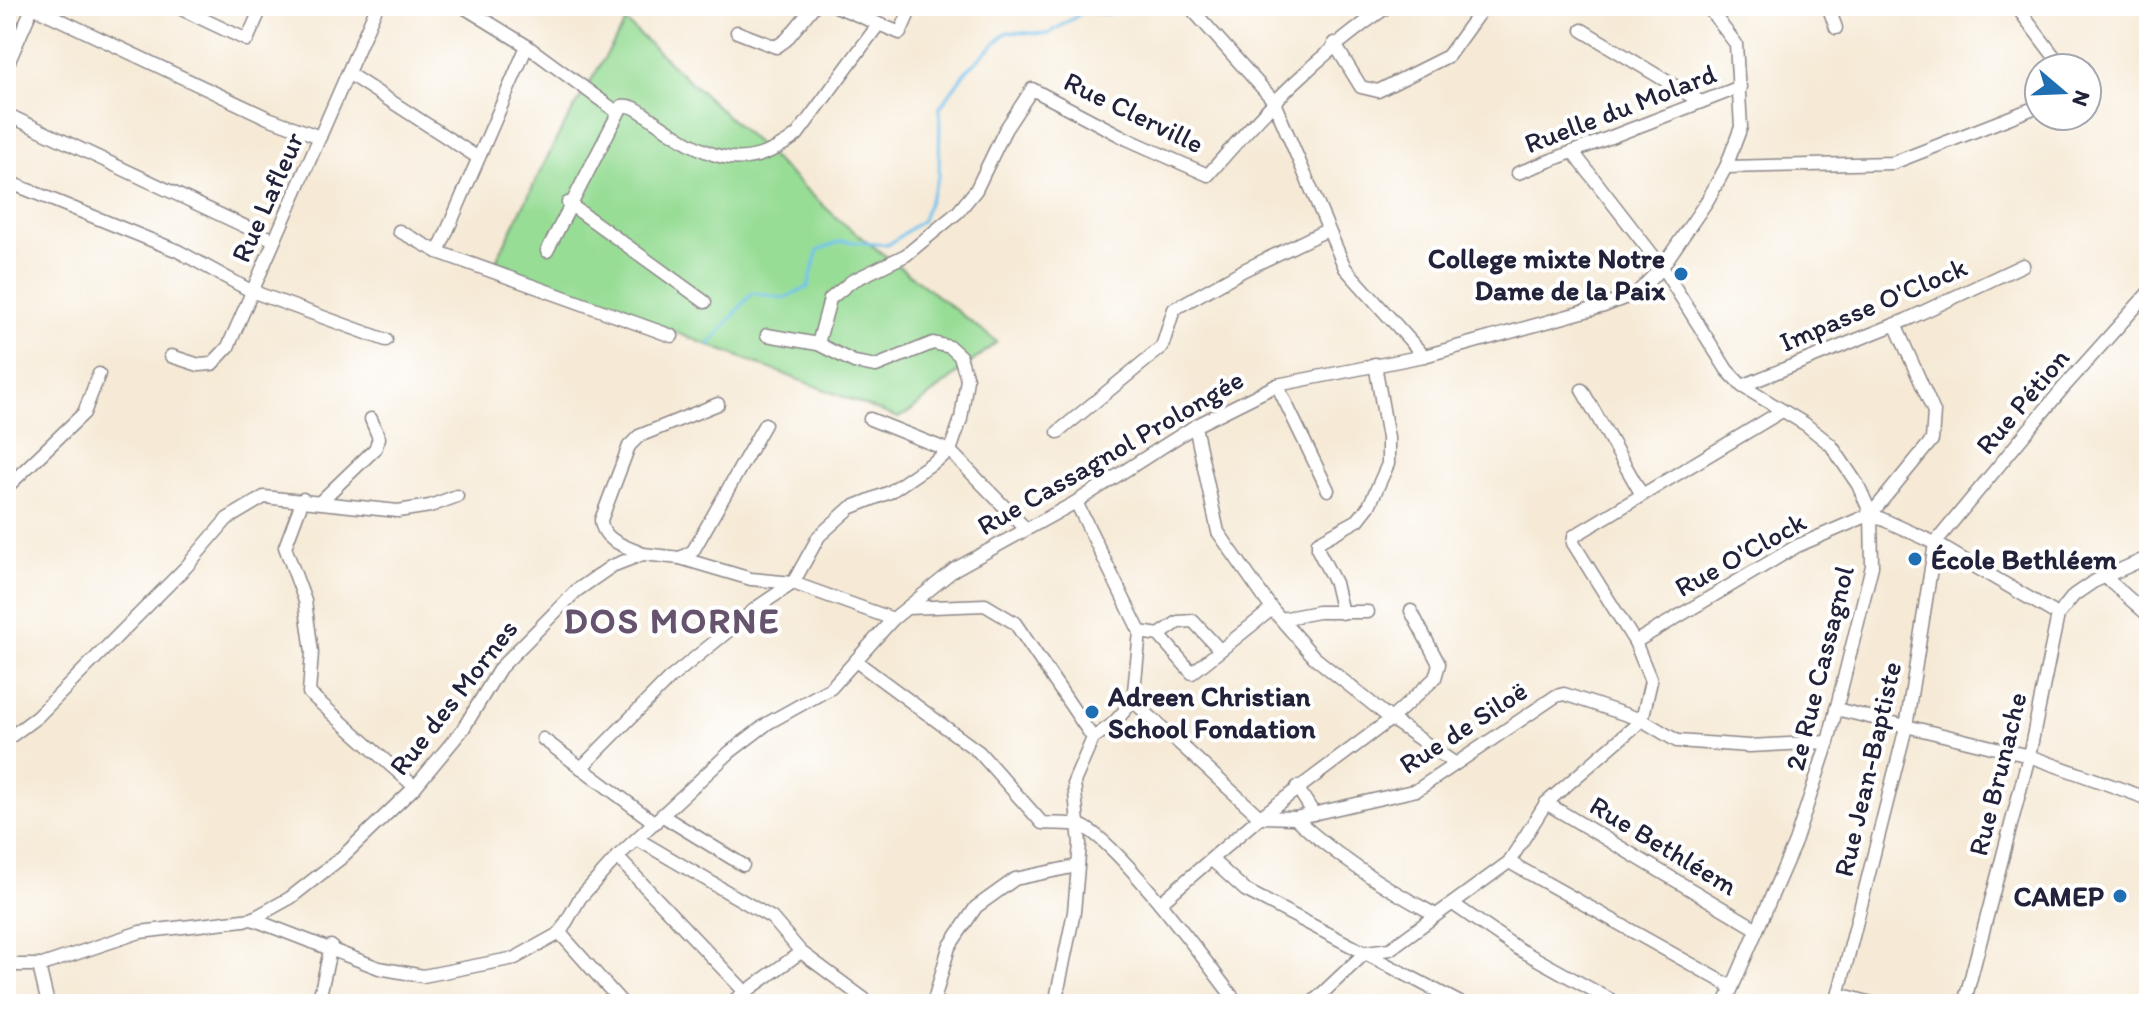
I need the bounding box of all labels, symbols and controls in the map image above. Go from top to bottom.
north arrow [2023,52,2103,132]
street label: Ruelle du Molard [1519,56,1721,160]
street label: Rue Clerville [1059,64,1209,160]
text: N [2066,87,2097,110]
street label: Rue Lafleur [223,127,311,267]
place label: College mixte Notre Dame de la Paix [1428,241,1666,307]
street label: Impasse O'Clock [1774,249,1972,359]
marker: College mixte Notre Dame de la Paix [1672,265,1690,283]
street label: Rue Pétion [1968,341,2076,461]
street label: Rue Cassagnol Prolongée [971,362,1249,542]
street label: Rue O'Clock [1668,504,1812,604]
place label: École Bethléem [1931,542,2117,576]
marker: École Bethléem [1906,550,1924,568]
street label: 2e Rue Cassagnol [1777,562,1861,774]
district label: DOS MORNE [564,599,780,642]
street label: Rue des Mornes [382,612,524,782]
street label: Rue Jean-Baptiste [1826,658,1908,880]
street label: Rue de Siloë [1393,673,1533,781]
place label: Adreen Christian School Fondation [1107,679,1316,745]
street label: Rue Brunache [1960,689,2034,859]
marker: Adreen Christian School Fondation [1083,703,1101,721]
street label: Rue Bethléem [1584,788,1744,903]
place label: CAMEP [2013,879,2105,913]
marker: CAMEP [2111,887,2129,905]

